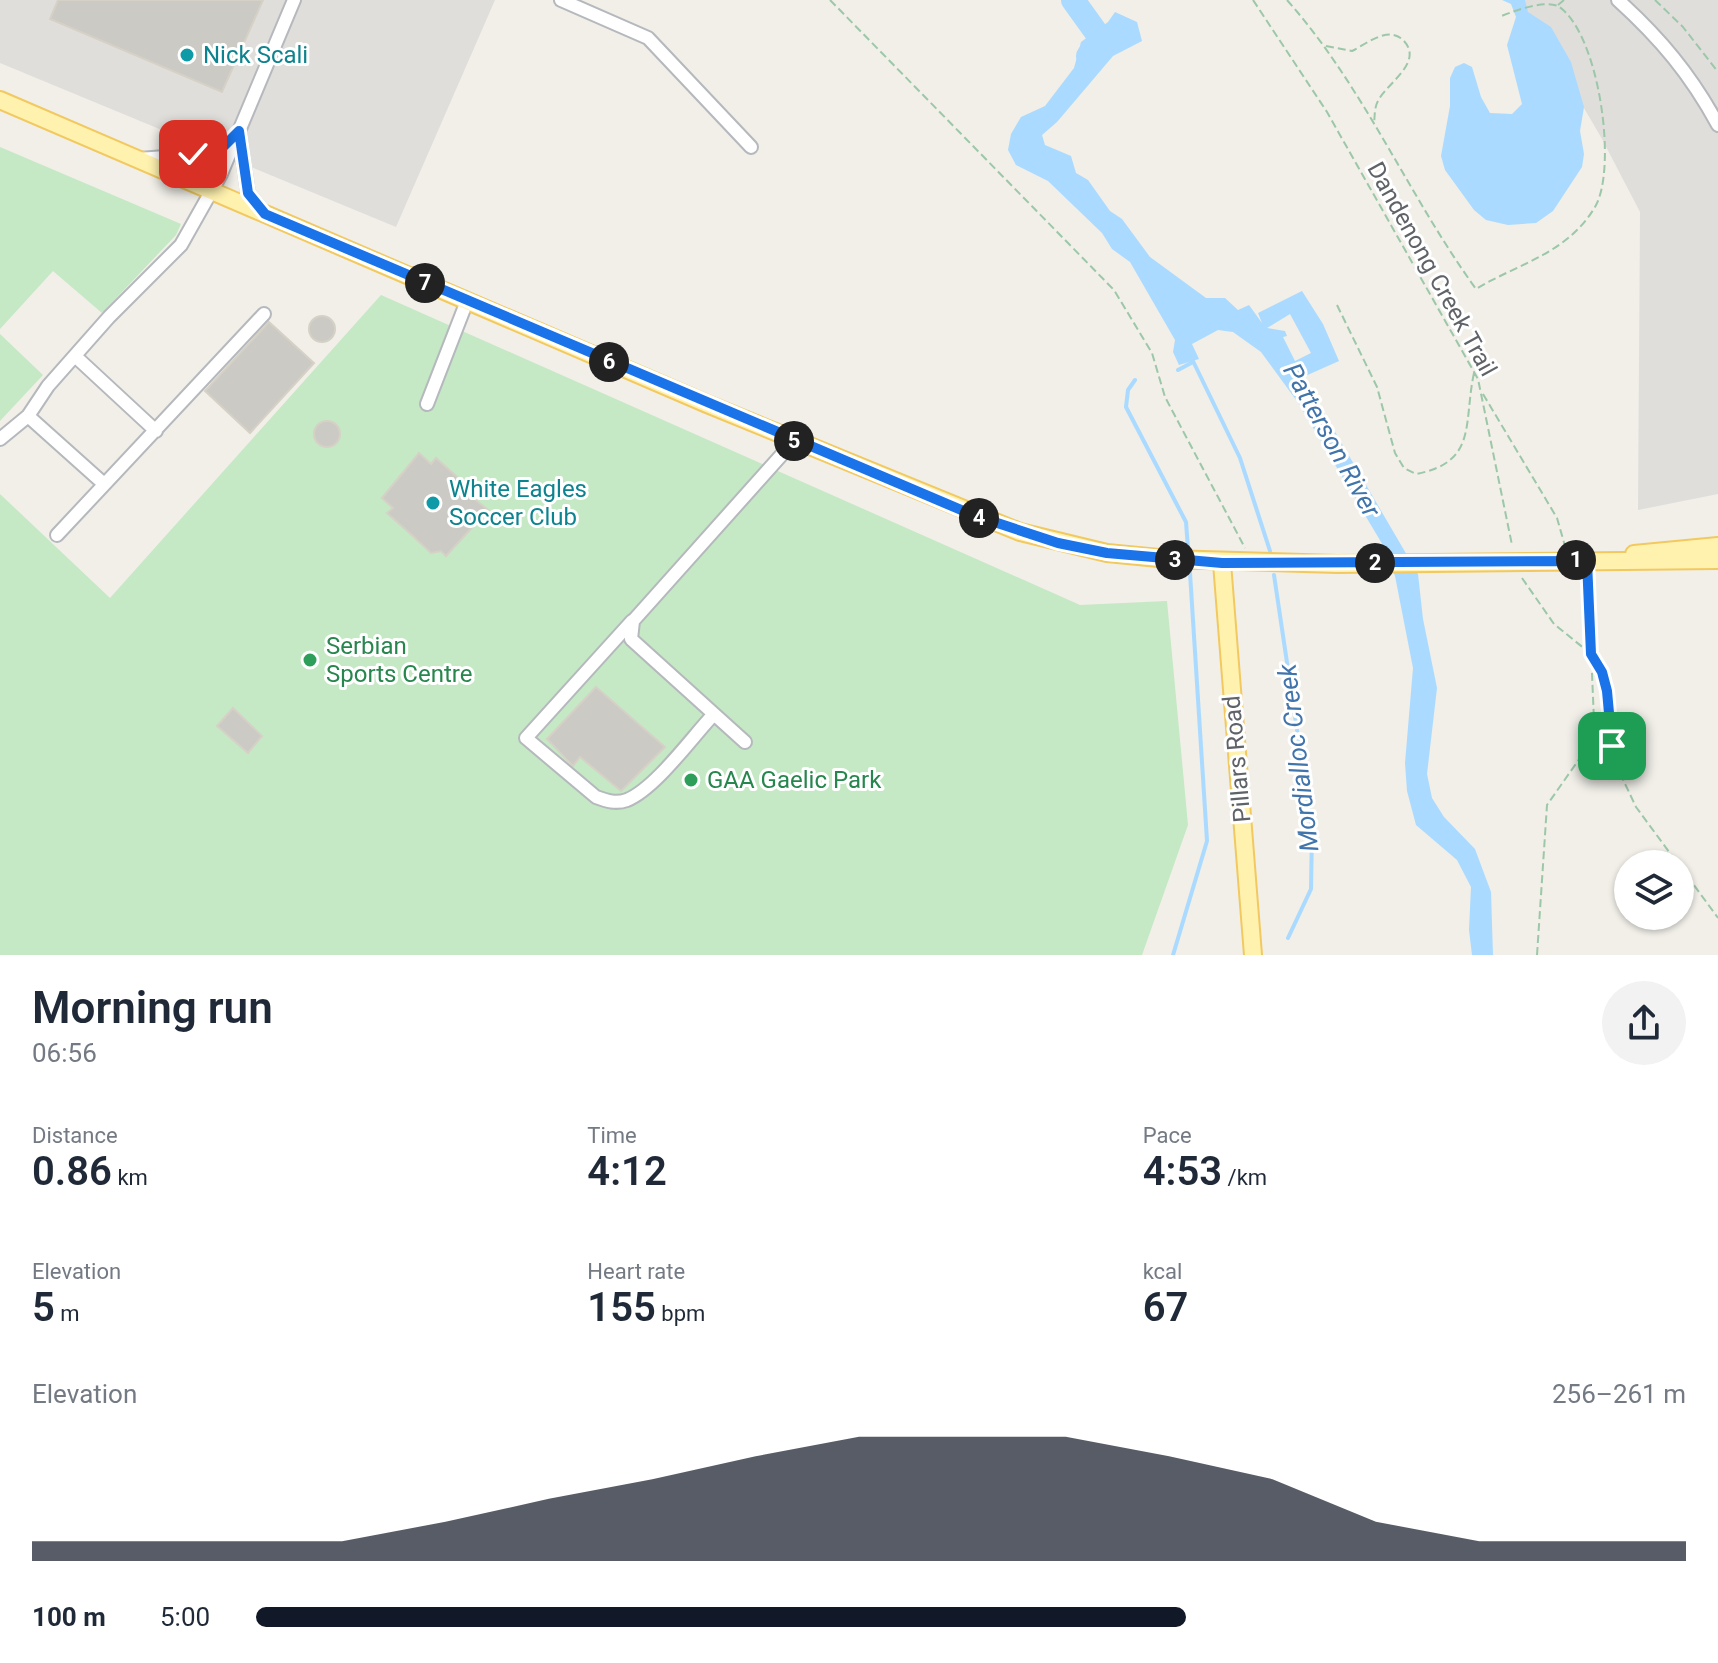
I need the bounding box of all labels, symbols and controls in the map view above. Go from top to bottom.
place label: Nick Scali [203,41,308,69]
marker: Nick Scali [178,46,196,64]
pin [159,120,227,188]
icon: check [171,132,215,176]
street label: Dandenong Creek Trail [1361,157,1503,381]
pin: 7 [405,263,445,303]
text: 7 [419,270,431,295]
pin: 6 [589,342,629,382]
text: 6 [603,349,615,374]
water label: Patterson River [1277,358,1387,523]
pin: 5 [774,421,814,461]
text: 5 [788,428,800,453]
place label: White Eagles Soccer Club [449,475,587,531]
marker: White Eagles Soccer Club [424,494,442,512]
pin: 4 [959,498,999,538]
text: 4 [973,505,985,530]
pin: 3 [1155,540,1195,580]
pin: 1 [1556,540,1596,580]
pin: 2 [1355,543,1395,583]
text: 3 [1169,547,1181,572]
text: 1 [1570,547,1582,572]
text: 2 [1369,550,1381,575]
place label: Serbian Sports Centre [326,632,472,688]
marker: Serbian Sports Centre [301,651,319,669]
water label: Mordialloc Creek [1271,661,1324,854]
street label: Pillars Road [1218,694,1256,824]
pin [1578,712,1646,780]
icon: arrive [1590,724,1634,768]
place label: GAA Gaelic Park [707,766,882,794]
marker: GAA Gaelic Park [682,771,700,789]
map controls [1614,850,1694,930]
button: layers [1614,850,1694,930]
button: share [1602,981,1686,1065]
text: Morning run [32,982,273,1034]
text: 06:56 [32,1038,97,1068]
text: Distance [32,1123,118,1148]
text: Time [587,1123,637,1148]
text: Pace [1143,1123,1192,1148]
text: 0.86 [32,1148,112,1195]
text: 4:12 [587,1148,667,1195]
text: 4:53 [1143,1148,1222,1195]
text: km [112,1165,148,1190]
text: /km [1222,1165,1267,1190]
text: Elevation [32,1259,121,1284]
text: Heart rate [587,1259,685,1284]
text: kcal [1143,1259,1182,1284]
text: 5 [32,1284,55,1331]
text: 155 [587,1284,656,1331]
text: 67 [1143,1284,1188,1331]
text: m [55,1301,80,1326]
text: bpm [656,1301,705,1326]
text: Elevation [32,1379,137,1409]
text: 256–261 m [1552,1379,1686,1409]
text: 100 m [32,1602,106,1632]
text: 5:00 [160,1602,210,1632]

